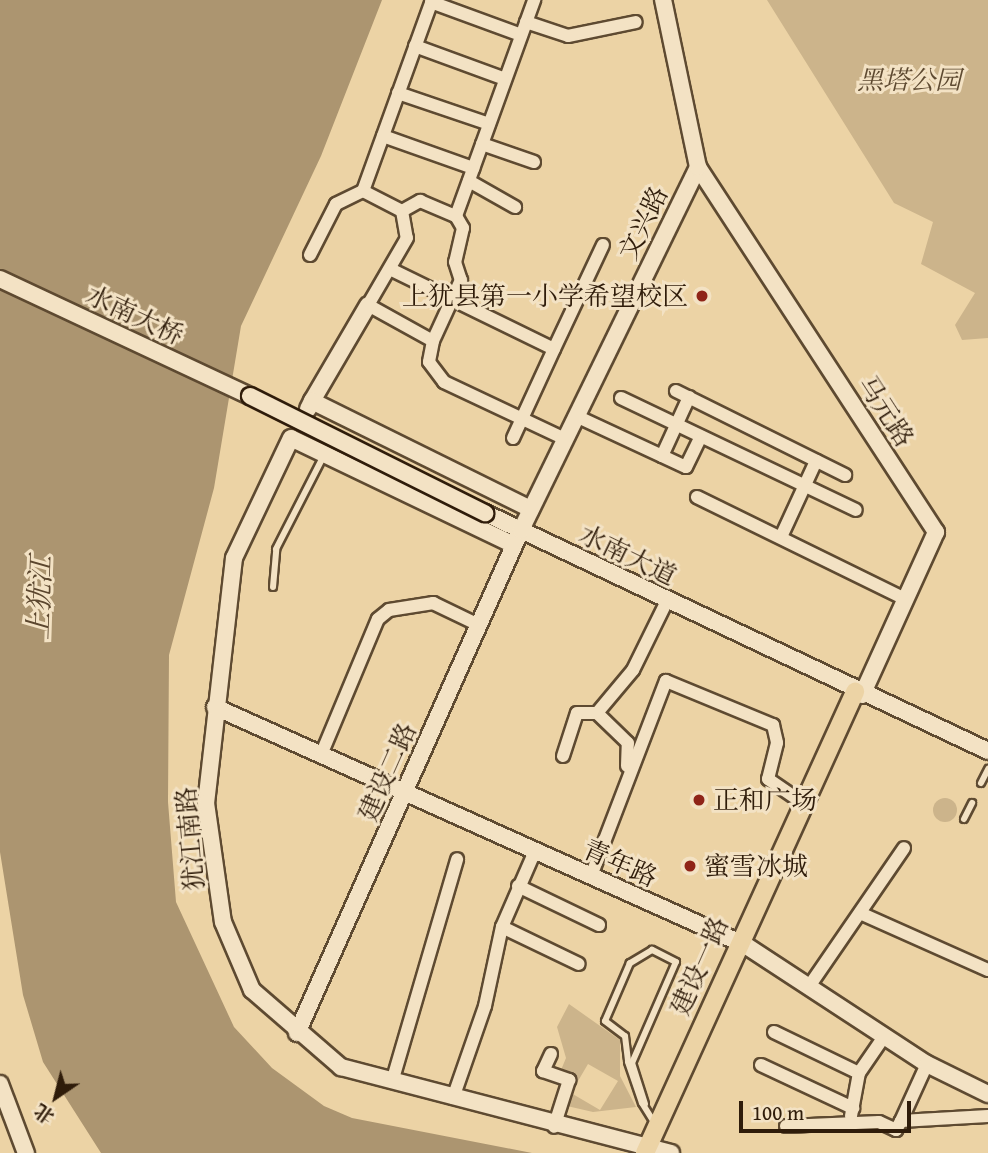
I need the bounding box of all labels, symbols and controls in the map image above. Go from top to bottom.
park label: 黑塔公园 [857,64,961,96]
street label: 文兴路 [612,181,674,265]
street label: 水南大桥 [81,279,189,351]
place label: 上犹县第一小学希望校区 [402,280,688,312]
marker: 上犹县第一小学希望校区 [694,288,710,304]
street label: 马元路 [852,370,920,452]
street label: 水南大道 [574,518,682,592]
water label: 上犹江 [21,555,57,641]
street label: 建设二路 [352,718,422,826]
place label: 正和广场 [713,784,817,816]
street label: 犹江南路 [170,786,210,892]
marker: 正和广场 [691,792,707,808]
street label: 青年路 [578,833,662,893]
place label: 蜜雪冰城 [704,850,808,882]
marker: 蜜雪冰城 [682,858,698,874]
street label: 建设一路 [664,912,734,1020]
north arrow [21,1062,91,1132]
scale bar [743,1086,914,1130]
text: 北 [28,1097,60,1131]
text: 100 m [752,1097,804,1128]

